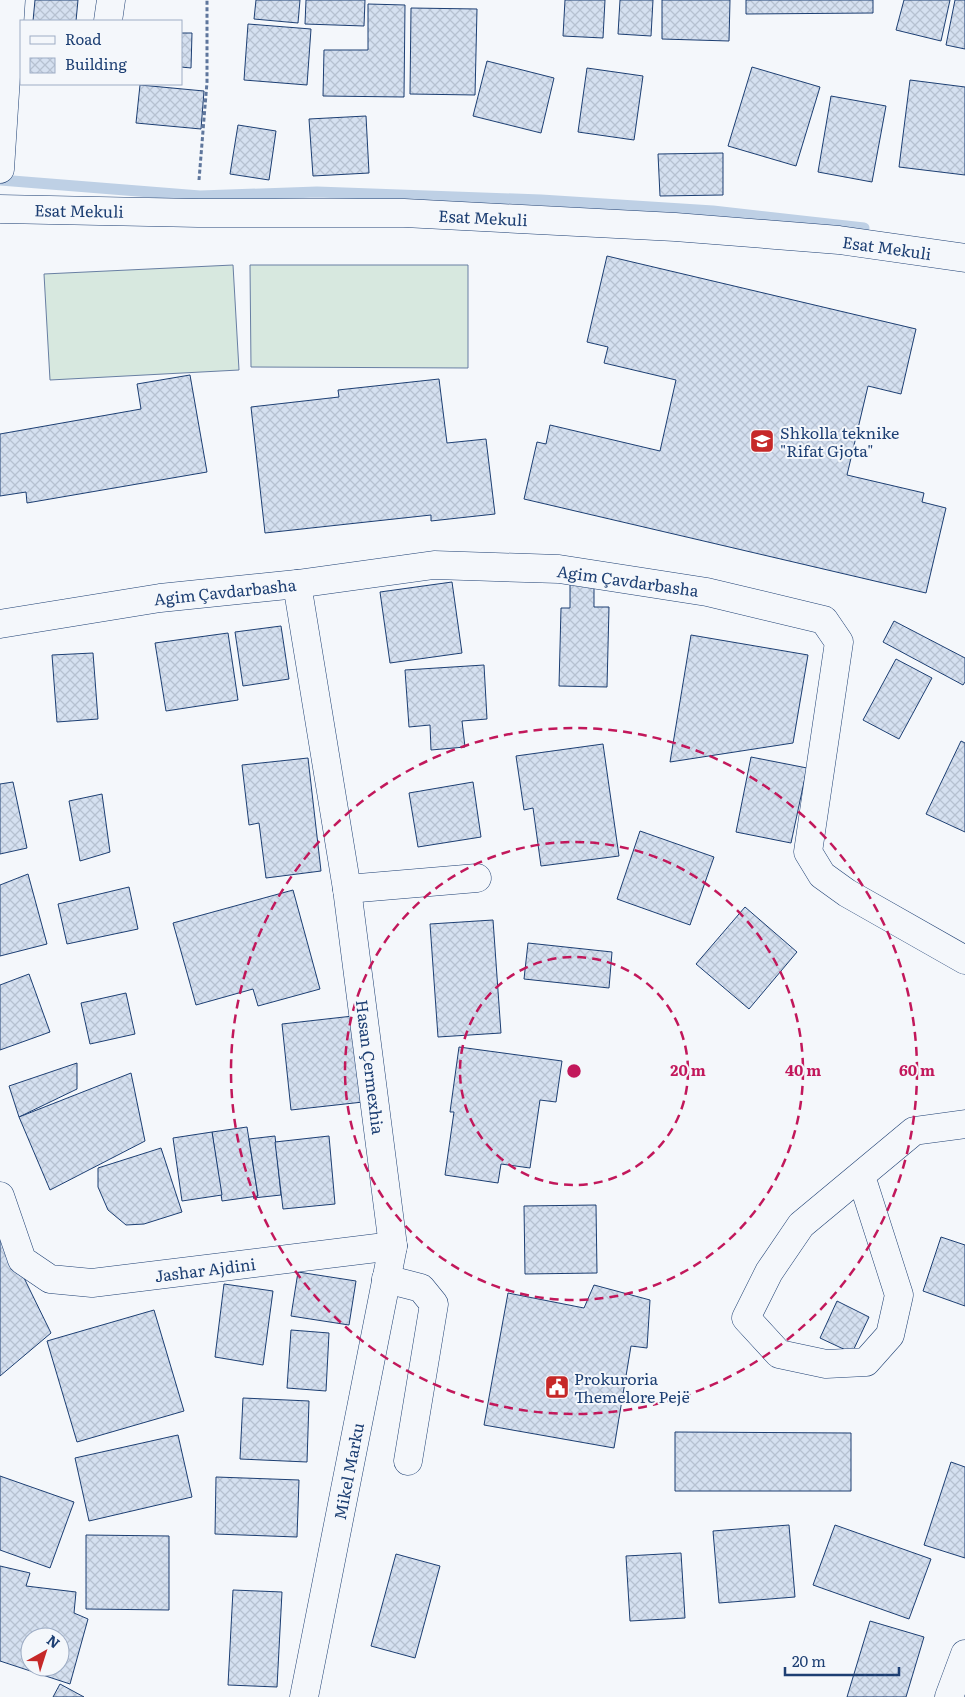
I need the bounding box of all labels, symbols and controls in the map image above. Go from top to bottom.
legend [20,20,182,85]
text: Road [65,27,101,50]
text: Building [65,52,127,75]
street label: Esat Mekuli [34,197,124,223]
street label: Esat Mekuli [438,203,528,231]
street label: Esat Mekuli [841,229,933,265]
place label: Shkolla teknike "Rifat Gjota" [780,420,899,462]
school or university icon: Shkolla teknike "Rifat Gjota" [749,428,775,454]
street label: Agim Çavdarbasha [556,558,701,602]
street label: Agim Çavdarbasha [153,572,298,610]
street label: Hasan Çermexhia [351,998,391,1136]
text: 20 m [670,1058,706,1081]
text: 40 m [785,1058,821,1081]
text: 60 m [899,1058,935,1081]
centre of rings [565,1062,583,1080]
street label: Jashar Ajdini [153,1251,257,1287]
place label: Prokuroria Themelore Pejë [574,1366,690,1408]
public building icon: Prokuroria Themelore Pejë [544,1374,570,1400]
street label: Mikel Marku [327,1420,369,1522]
north arrow [20,1627,70,1677]
text: N [43,1630,65,1653]
scale bar [785,1644,899,1676]
text: 20 m [792,1649,826,1672]

